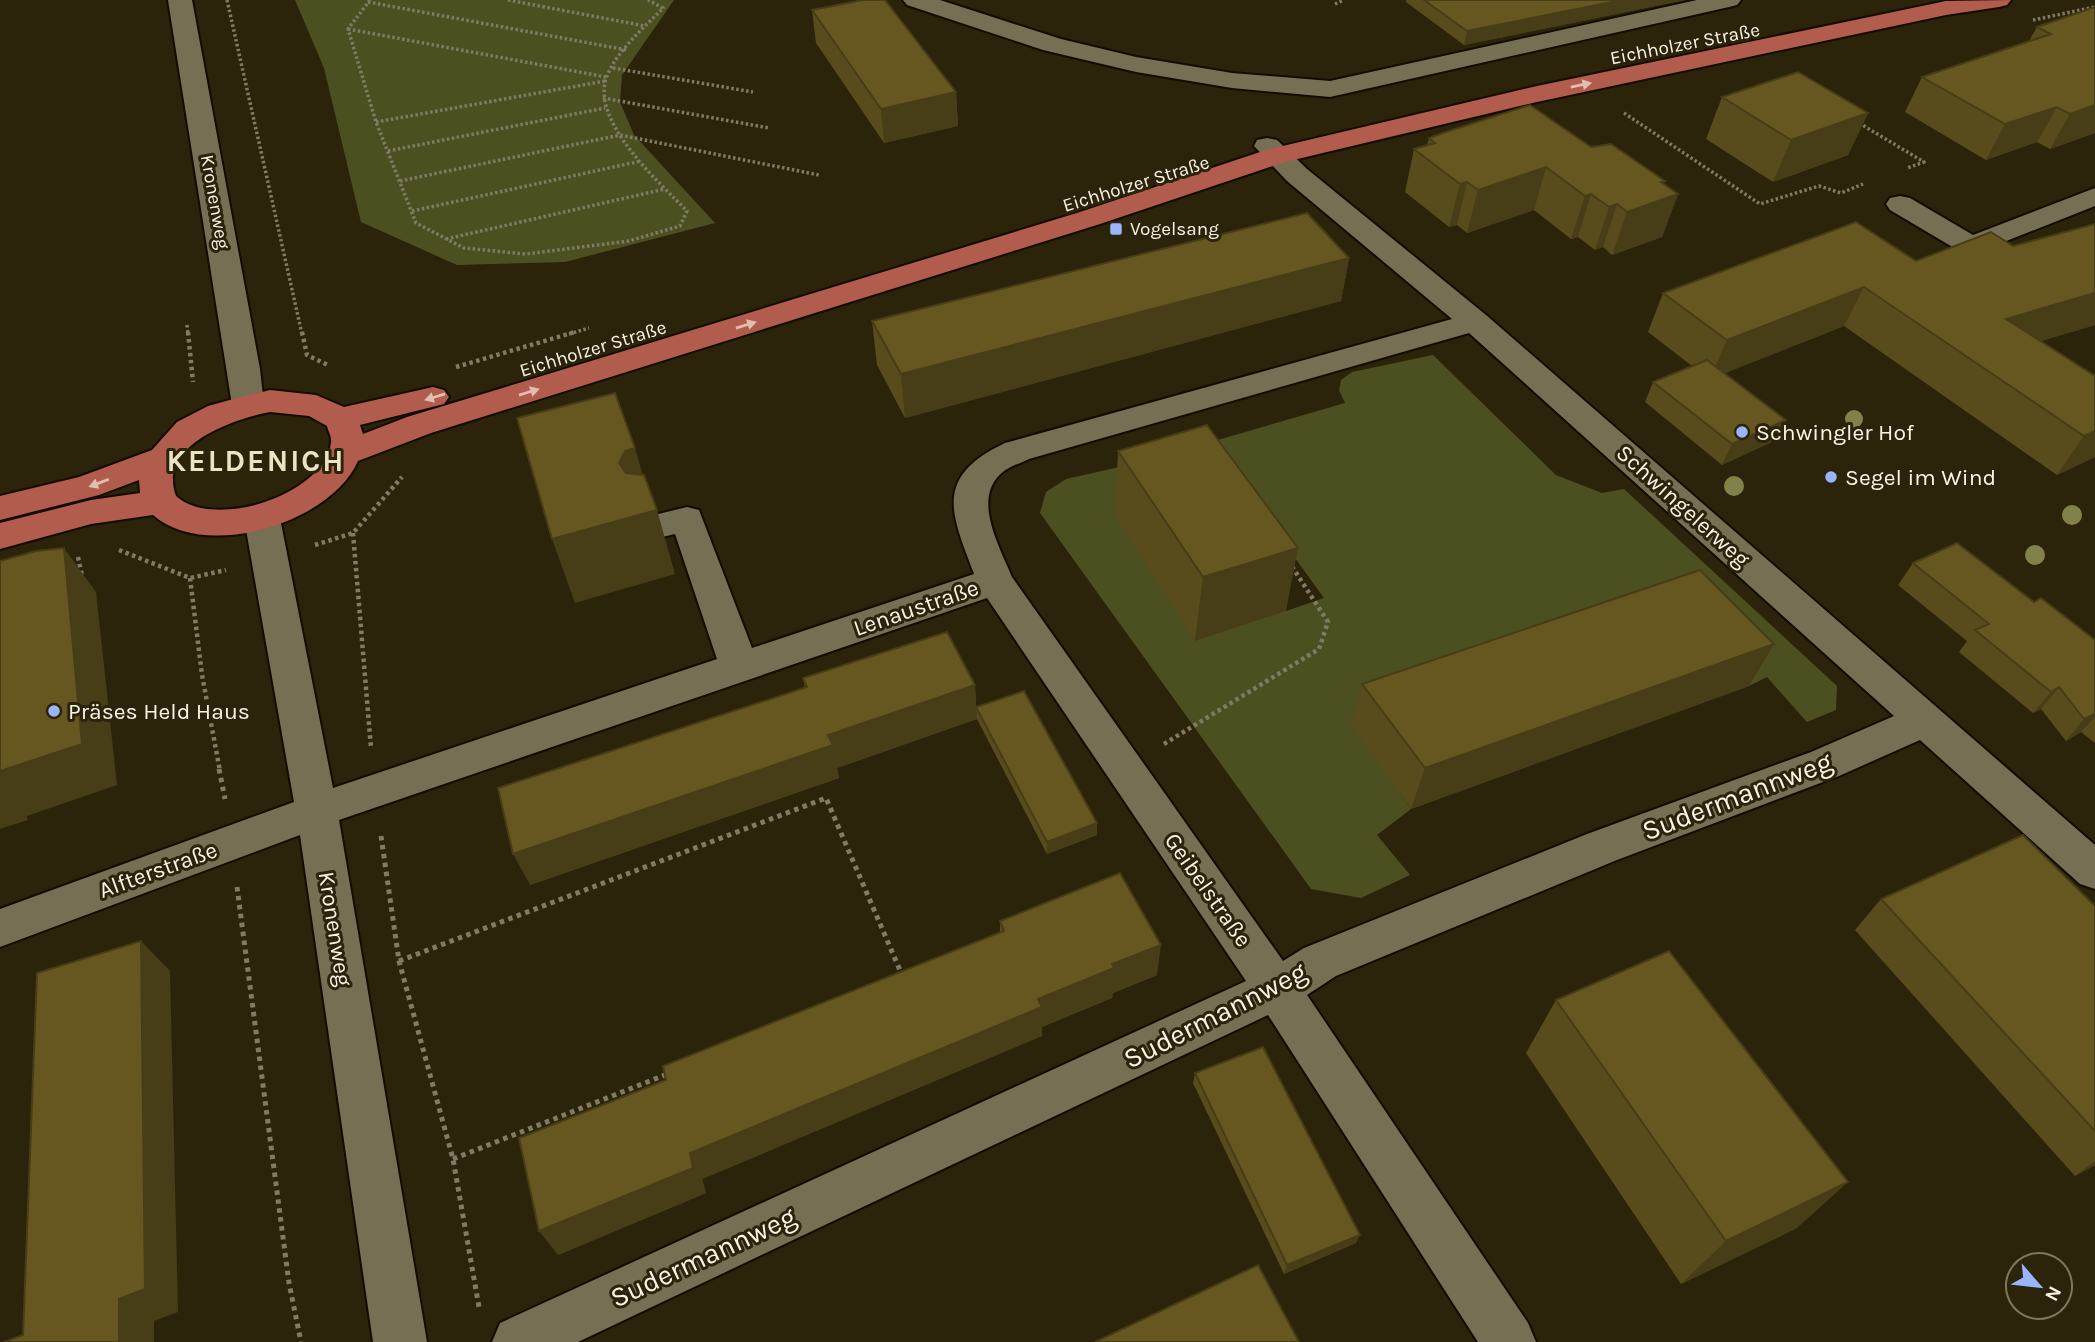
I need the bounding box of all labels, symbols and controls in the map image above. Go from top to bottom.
street label: Eichholzer Straße [1608,19,1762,69]
one-way arrow [1570,79,1592,90]
street label: Eichholzer Straße [1060,151,1212,217]
street label: Kronenweg [196,153,234,251]
place label: Vogelsang [1130,218,1219,240]
marker: Vogelsang [1108,221,1124,237]
street label: Eichholzer Straße [517,316,669,382]
one-way arrow [736,320,757,330]
one-way arrow [518,386,539,396]
one-way arrow [424,392,445,402]
place label: Schwingler Hof [1756,419,1914,446]
marker: Schwingler Hof [1734,424,1750,440]
street label: Schwingelerweg [1611,439,1755,573]
district label: KELDENICH [166,443,346,479]
place label: Segel im Wind [1845,464,1996,491]
marker: Segel im Wind [1823,469,1839,485]
one-way arrow [88,477,109,488]
street label: Lenaustraße [850,574,982,642]
place label: Präses Held Haus [68,698,250,725]
marker: Präses Held Haus [46,703,62,719]
street label: Sudermannweg [1637,745,1837,847]
street label: Geibelstraße [1159,828,1257,952]
street label: Alfterstraße [95,836,221,904]
street label: Kronenweg [313,870,357,988]
street label: Sudermannweg [1118,955,1312,1075]
street label: Sudermannweg [605,1200,801,1314]
north arrow [2004,1251,2074,1321]
text: N [2040,1282,2066,1305]

